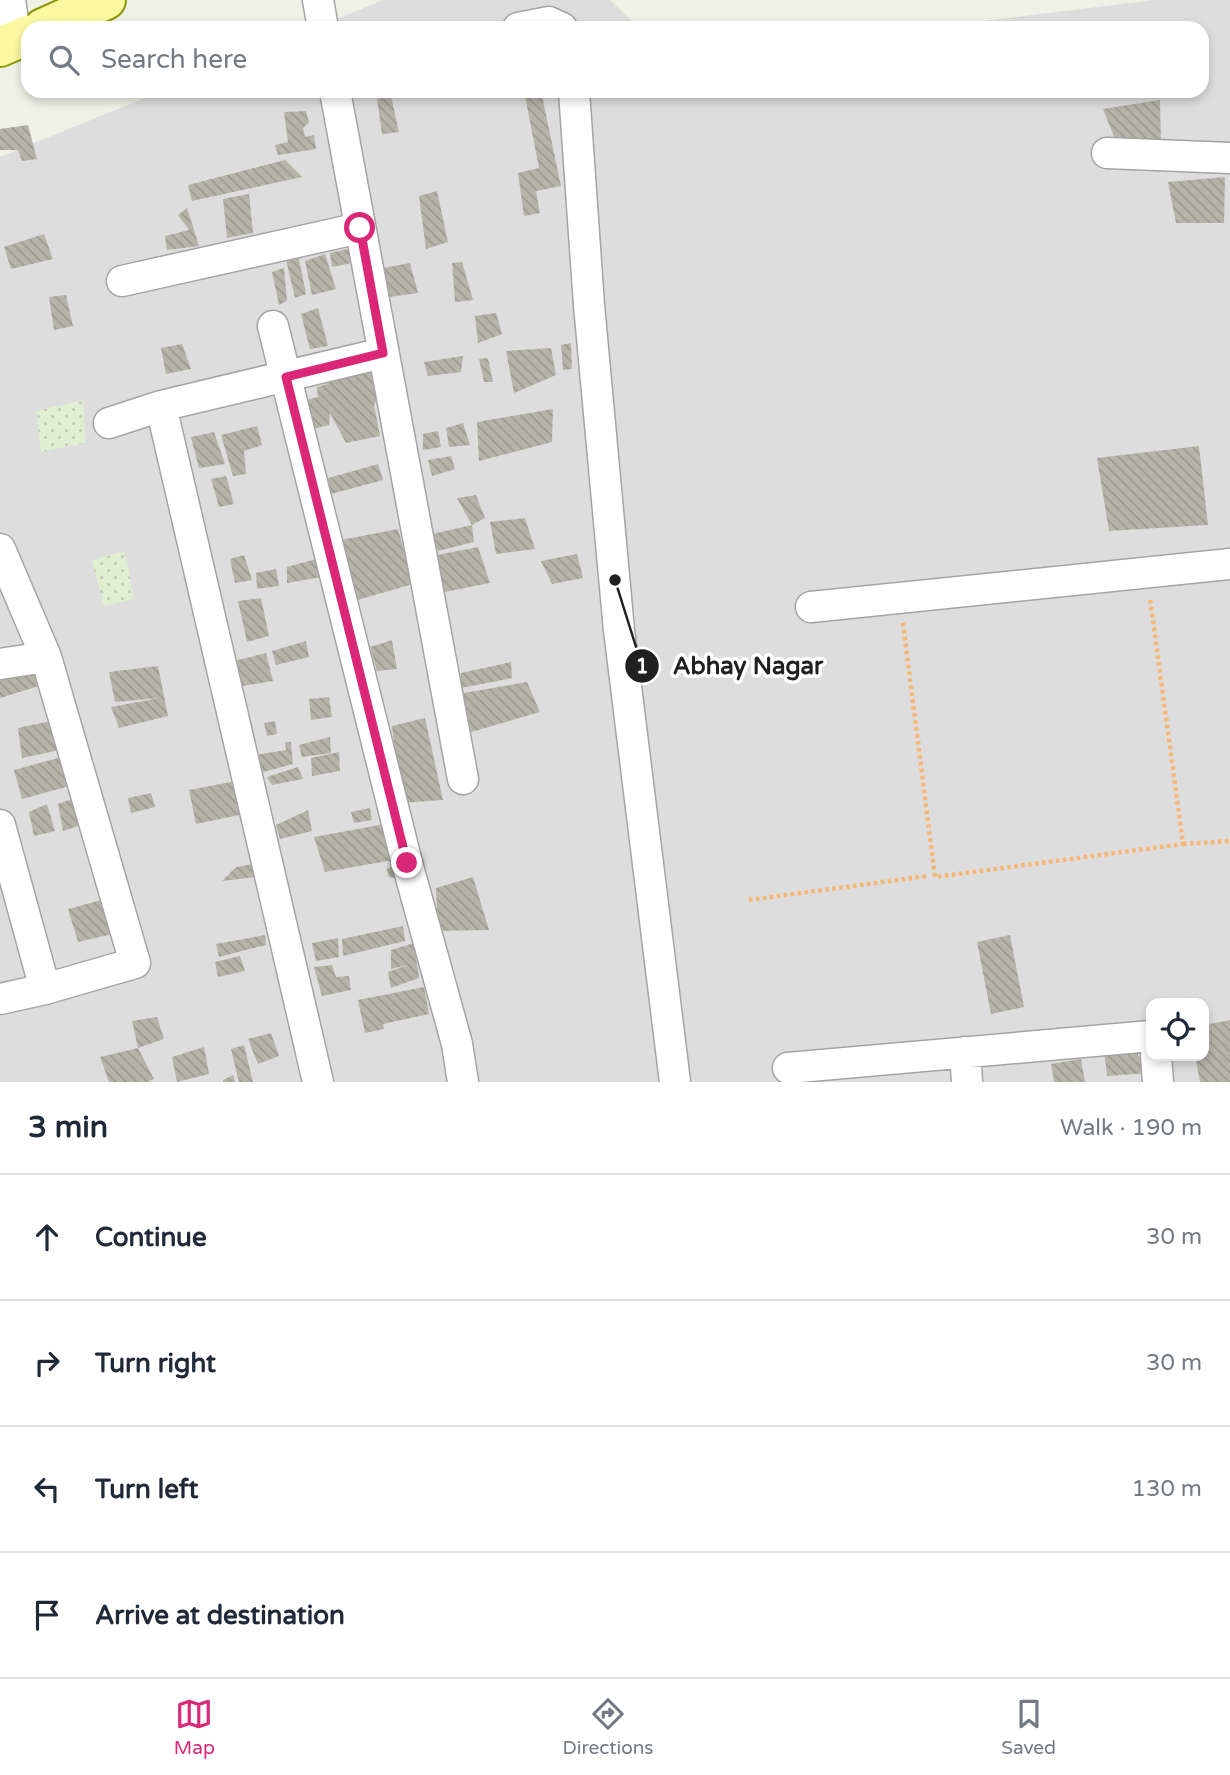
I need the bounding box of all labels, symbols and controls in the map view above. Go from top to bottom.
search box [21,21,1209,98]
icon: search [45,41,83,79]
text: Search here [101,44,247,75]
route start [344,212,375,243]
callout: Abhay Nagar [624,643,838,688]
text: Abhay Nagar [673,652,824,681]
text: 1 [635,654,649,679]
route end [391,847,422,878]
map controls [1146,998,1209,1061]
button: locate [1146,998,1209,1061]
text: 3 min [28,1109,108,1146]
text: Walk · 190 m [1060,1114,1202,1142]
icon: ahead [28,1218,66,1256]
text: Continue [95,1222,207,1253]
text: 30 m [1146,1223,1202,1251]
icon: right [28,1344,66,1382]
text: Turn right [95,1348,216,1379]
text: 30 m [1146,1349,1202,1377]
icon: left [28,1470,66,1508]
text: Turn left [95,1474,198,1505]
text: 130 m [1132,1475,1202,1503]
icon: arrive [28,1596,66,1634]
text: Arrive at destination [95,1600,345,1631]
tab: Map [174,1695,215,1759]
tab: Directions [563,1695,654,1759]
tab: Saved [1001,1695,1056,1759]

